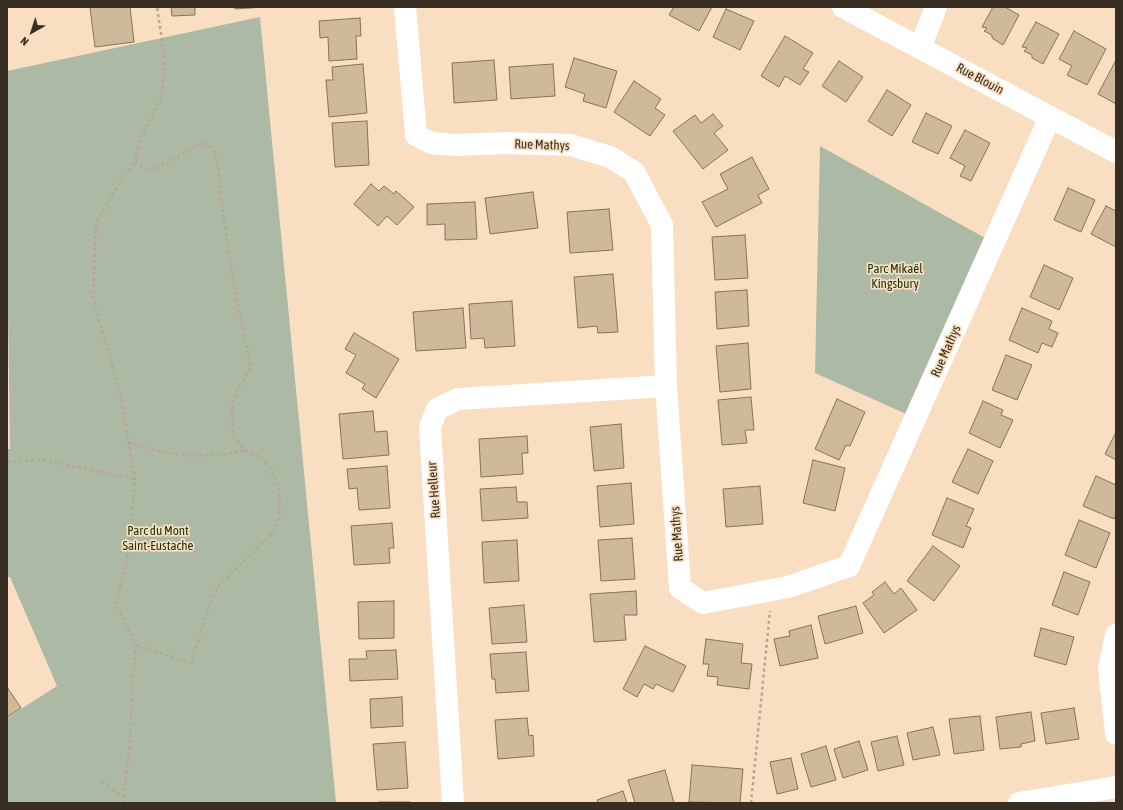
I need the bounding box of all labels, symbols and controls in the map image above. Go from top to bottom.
north arrow [12,12,52,52]
text: N [18,35,31,48]
street label: Rue Blouin [954,60,1006,98]
street label: Rue Mathys [514,136,570,154]
park label: Parc Mikaël Kingsbury [867,261,923,292]
street label: Rue Mathys [928,323,964,379]
street label: Rue Helleur [424,461,444,519]
street label: Rue Mathys [667,506,687,562]
park label: Parc du Mont Saint-Eustache [122,523,194,554]

